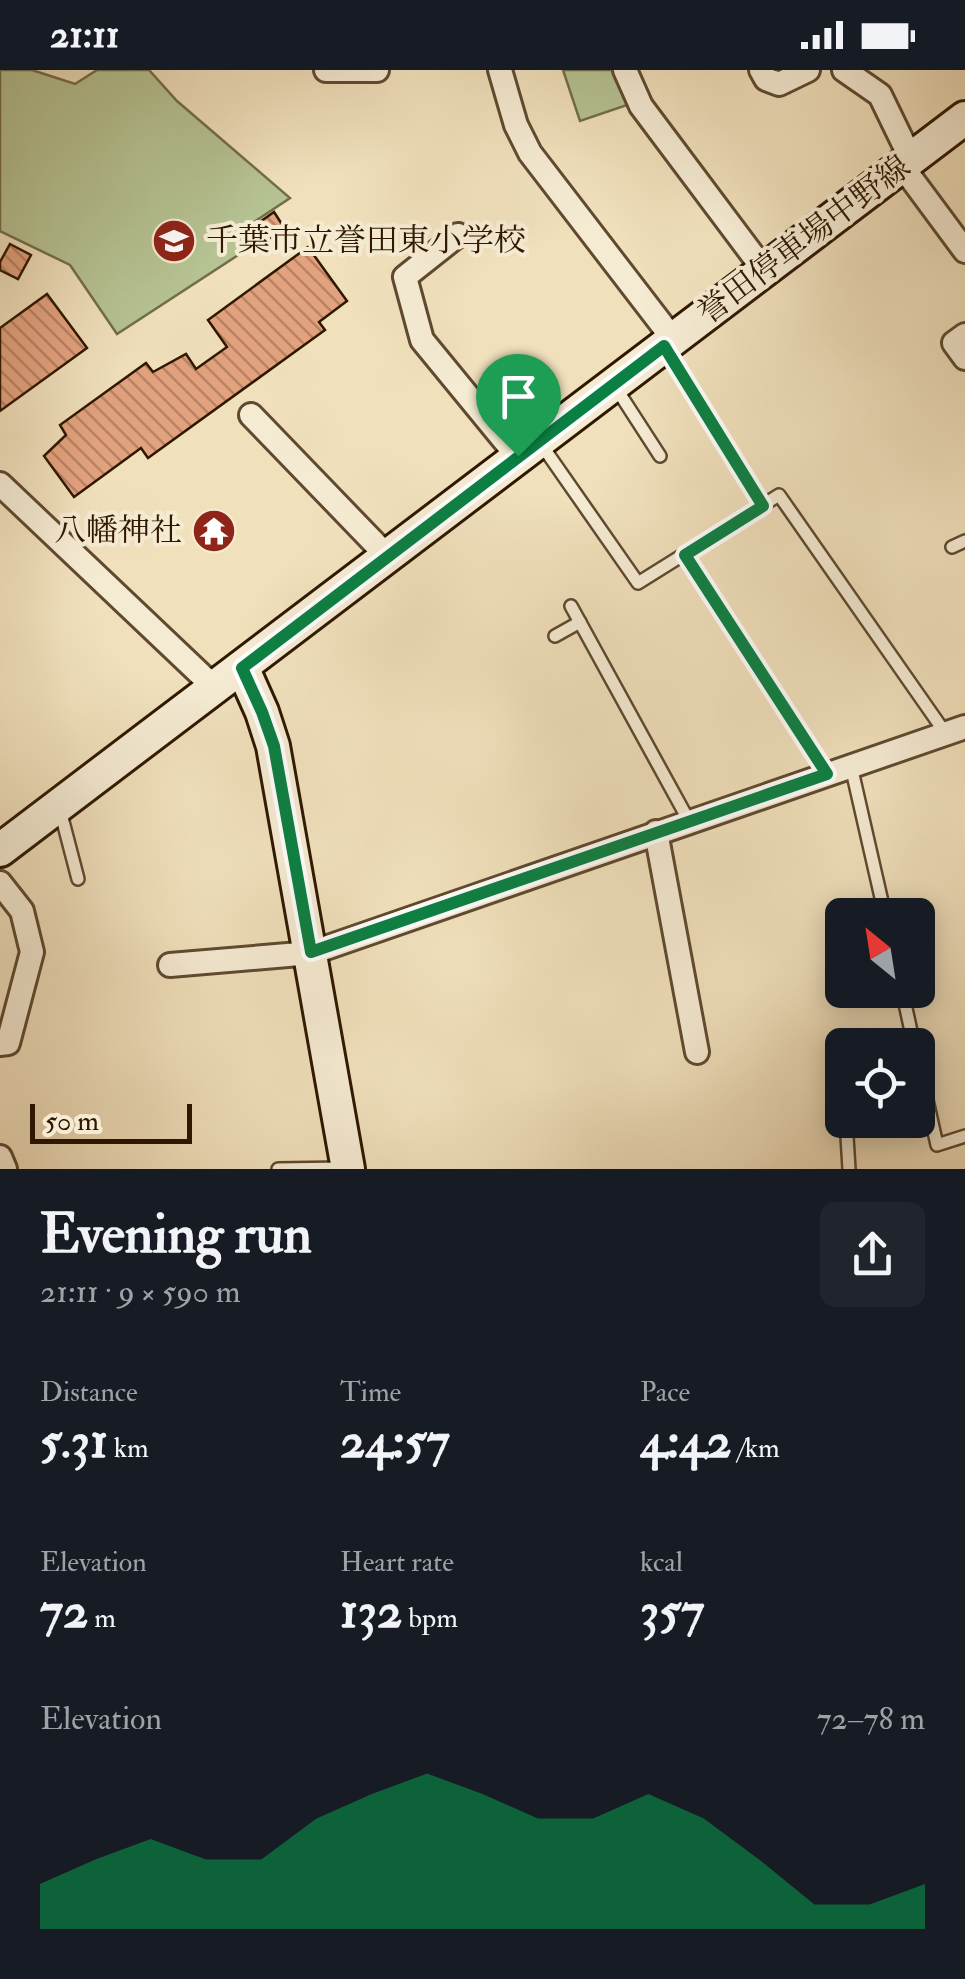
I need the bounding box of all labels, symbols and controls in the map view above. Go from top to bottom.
text: 21:11 [50,11,119,59]
street label: 誉田停車場中野線 [690,147,918,333]
school or university icon: 千葉市立誉田東小学校 [151,218,197,264]
place label: 千葉市立誉田東小学校 [206,221,526,261]
pin [476,354,561,457]
icon: arrive [491,369,546,424]
temple icon: 八幡神社 [191,508,237,554]
place label: 八幡神社 [54,511,182,551]
north arrow [825,898,935,1008]
map controls [825,898,935,1138]
button: locate [825,1028,935,1138]
scale bar [30,1099,192,1144]
text: 50 m [45,1104,99,1139]
text: Evening run [40,1200,312,1269]
button: share [820,1202,925,1307]
text: 21:11 · 9 × 590 m [40,1272,241,1312]
text: Distance [40,1375,138,1410]
text: Time [340,1375,401,1410]
text: Pace [640,1375,690,1410]
text: 5.31 [40,1410,108,1473]
text: 24:57 [340,1410,450,1473]
text: 4:42 [640,1410,732,1473]
text: km [108,1431,149,1466]
text: /km [732,1431,780,1466]
text: Elevation [40,1545,147,1580]
text: Heart rate [340,1545,454,1580]
text: kcal [640,1545,683,1580]
text: 72 [40,1580,88,1643]
text: 132 [340,1580,402,1643]
text: 357 [640,1580,704,1643]
text: m [88,1601,116,1636]
text: bpm [402,1601,458,1636]
text: Elevation [40,1699,162,1739]
text: 72–78 m [817,1699,925,1739]

